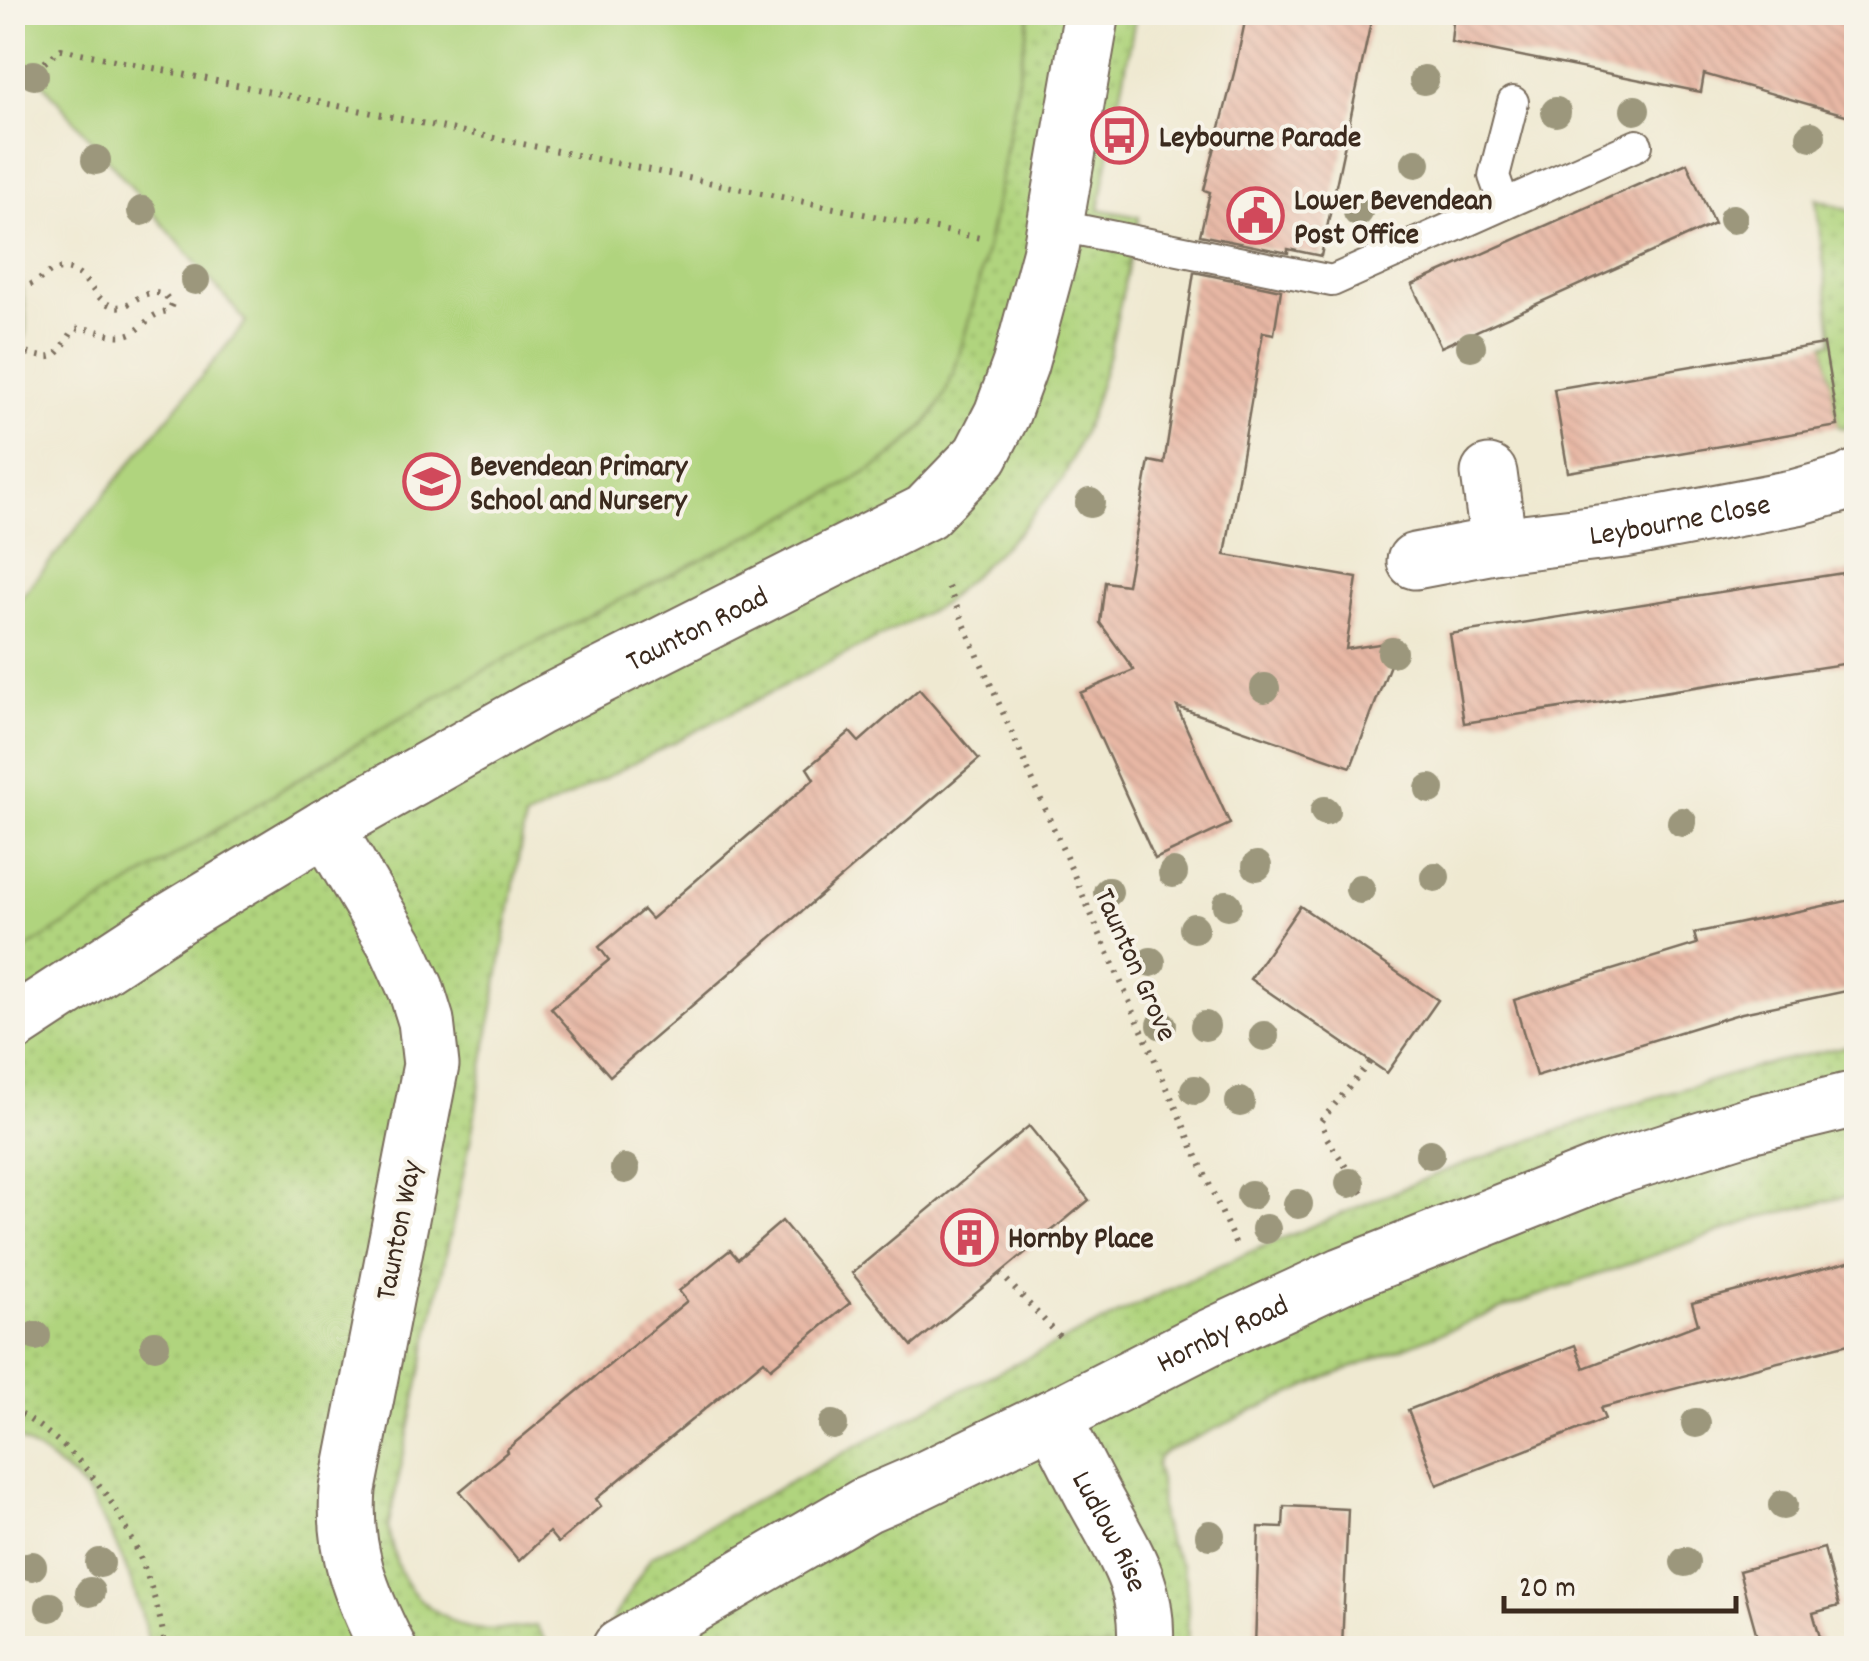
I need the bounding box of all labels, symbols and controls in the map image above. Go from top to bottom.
bus stop icon: Leybourne Parade [1090,106,1150,166]
place label: Leybourne Parade [1159,119,1361,162]
place label: Lower Bevendean Post Office [1294,182,1492,259]
public building icon: Lower Bevendean Post Office [1225,186,1285,246]
place label: Bevendean Primary School and Nursery [470,448,689,525]
school or university icon: Bevendean Primary School and Nursery [401,452,461,512]
street label: Leybourne Close [1587,486,1774,560]
street label: Taunton Road [620,578,777,686]
street label: Taunton Grove [1080,882,1186,1049]
street label: Taunton Way [367,1156,436,1304]
building icon: Hornby Place [939,1207,999,1267]
place label: Hornby Place [1008,1220,1154,1263]
street label: Hornby Road [1150,1286,1297,1387]
street label: Ludlow Rise [1058,1464,1156,1598]
scale bar [1504,1551,1736,1613]
text: 20 m [1519,1569,1576,1612]

